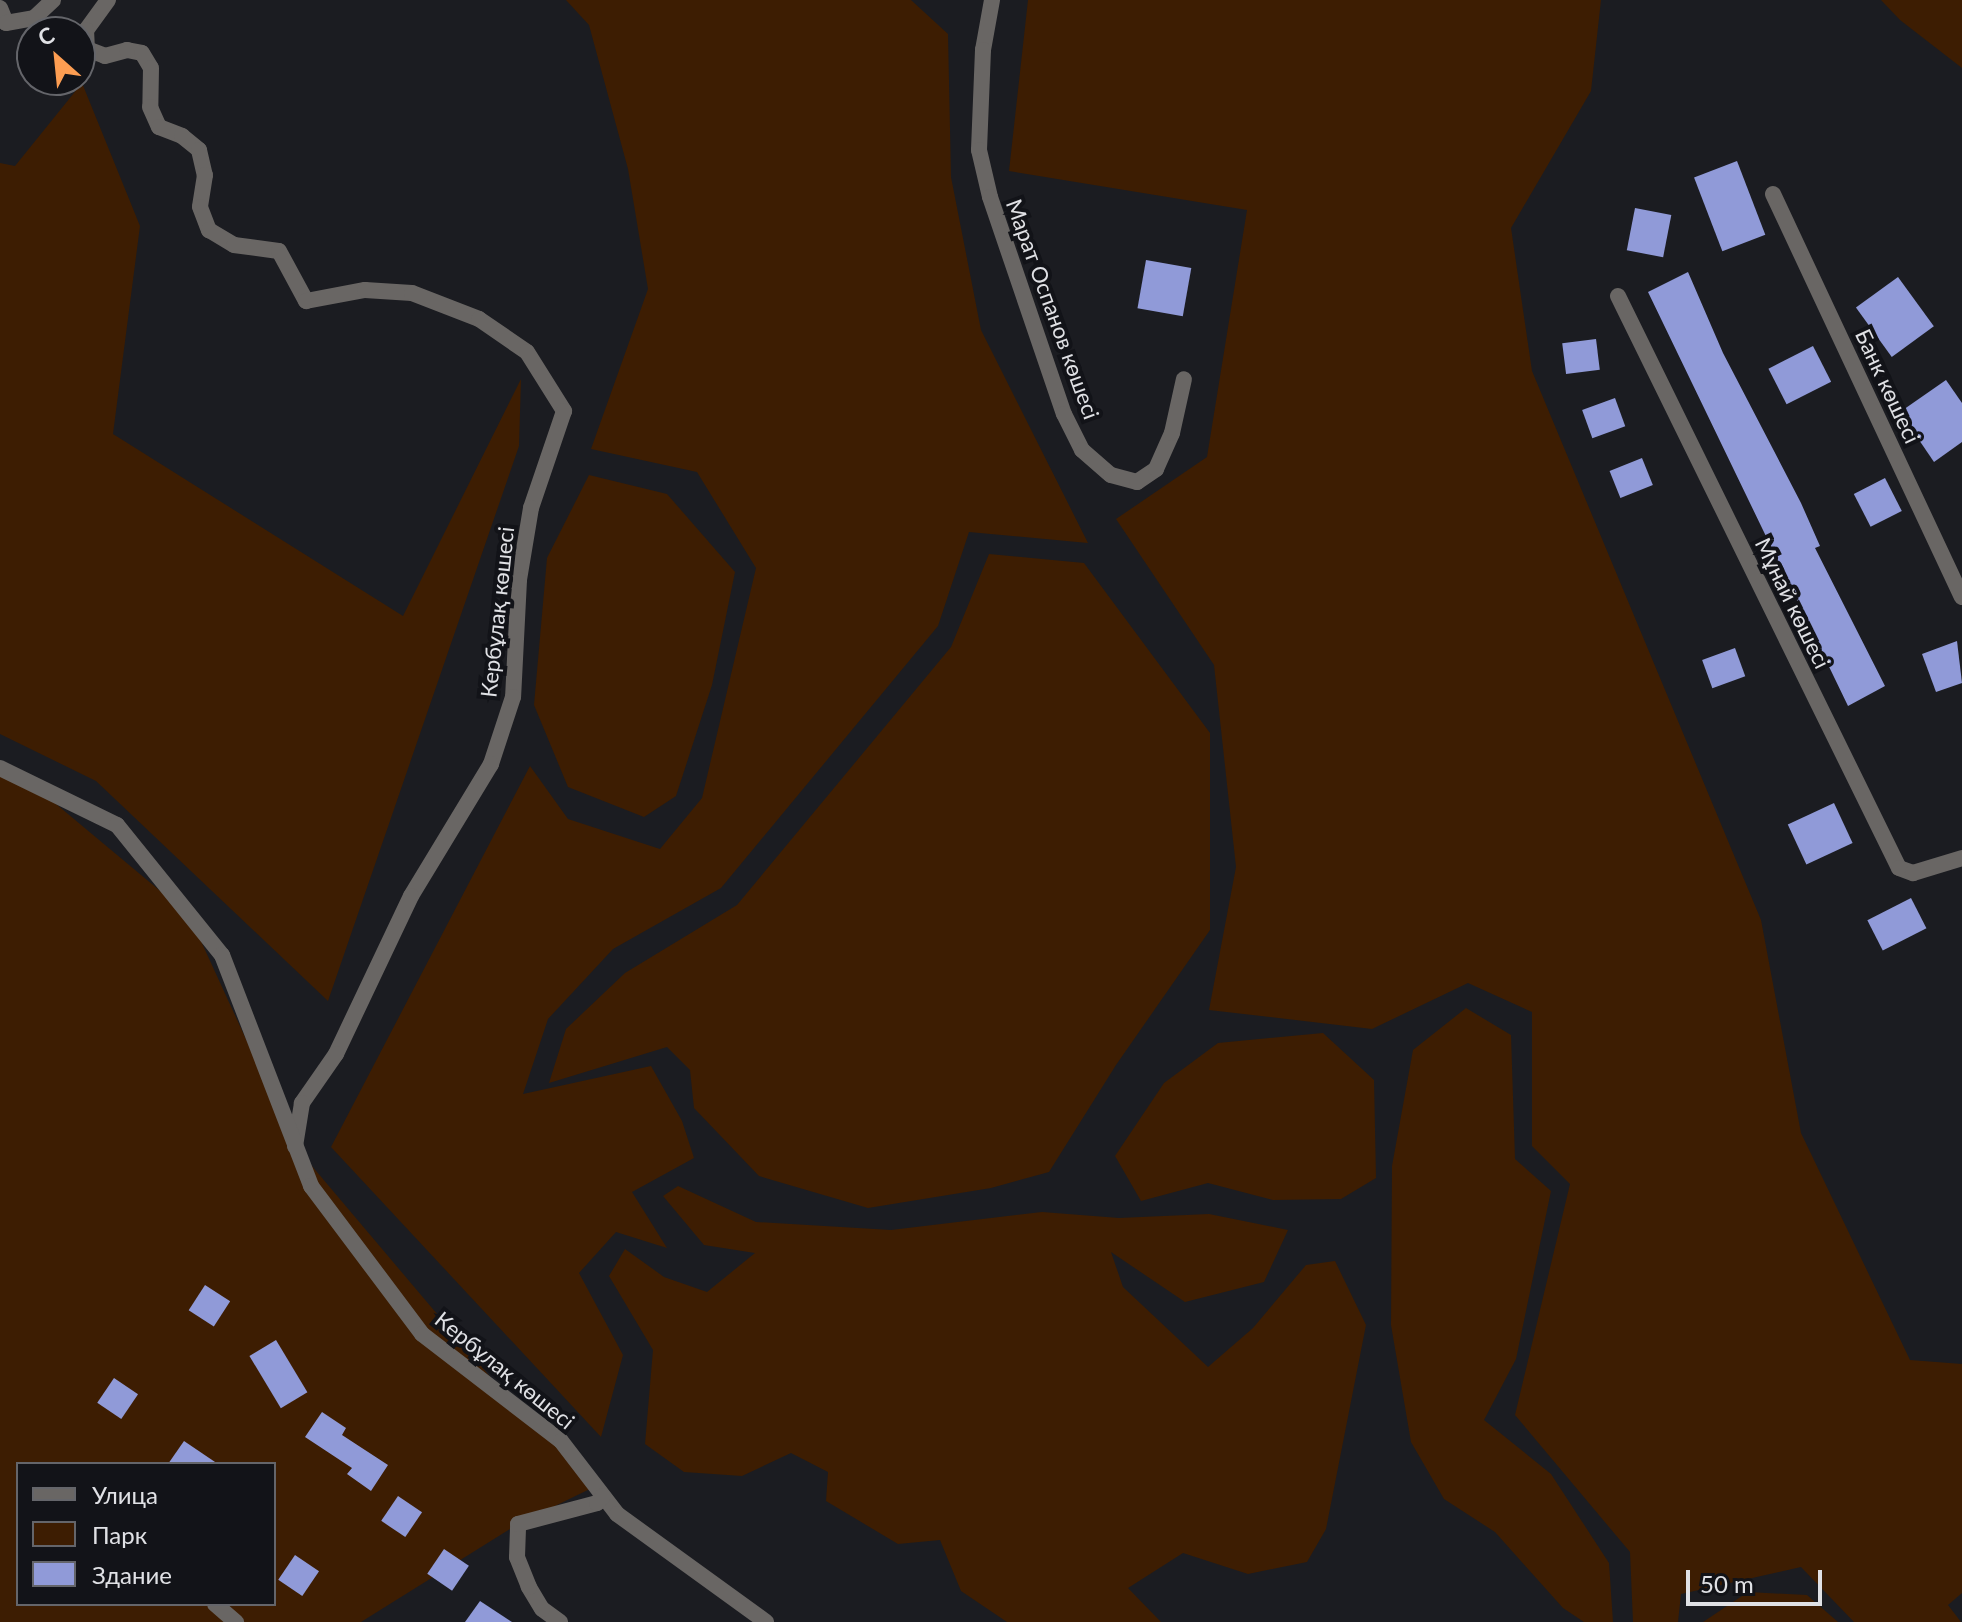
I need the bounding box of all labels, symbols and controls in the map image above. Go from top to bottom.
north arrow [16,16,96,96]
text: С [33,21,58,51]
street label: Марат Оспанов көшесі [1001,195,1105,423]
street label: Банк көшесі [1850,325,1926,447]
street label: Кербұлақ көшесі [475,525,519,699]
street label: Мұнай көшесі [1750,533,1836,673]
street label: Кербұлақ көшесі [430,1306,580,1434]
legend [16,1462,276,1606]
text: Улица [92,1480,158,1509]
text: Парк [92,1520,147,1549]
scale bar [1690,1554,1826,1604]
text: Здание [92,1560,172,1589]
text: 50 m [1700,1569,1754,1598]

